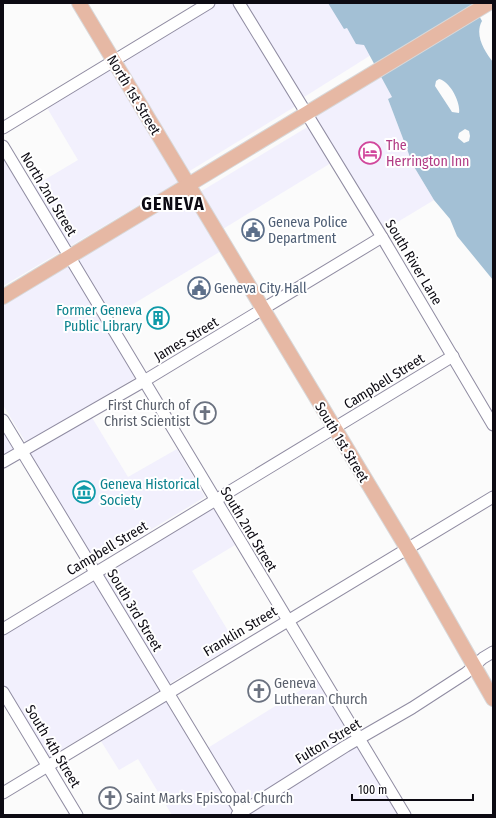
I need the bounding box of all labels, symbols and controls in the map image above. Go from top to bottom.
street label: North 1st Street [103,52,164,138]
place label: The Herrington Inn [386,137,469,170]
hotel icon: The Herrington Inn [357,140,383,166]
street label: North 2nd Street [17,149,80,240]
district label: GENEVA [141,193,205,215]
place label: Geneva Police Department [268,214,348,247]
street label: South River Lane [381,216,446,308]
public building icon: Geneva Police Department [240,217,266,243]
public building icon: Geneva City Hall [186,275,212,301]
place label: Geneva City Hall [214,280,307,297]
place label: Former Geneva Public Library [56,302,143,335]
building icon: Former Geneva Public Library [145,305,171,331]
street label: James Street [151,313,222,365]
street label: Campbell Street [341,350,428,413]
place label: First Church of Christ Scientist [104,397,192,430]
street label: South 1st Street [311,399,372,486]
church icon: First Church of Christ Scientist [192,400,218,426]
place label: Geneva Historical Society [100,476,200,509]
museum icon: Geneva Historical Society [71,479,97,505]
street label: South 2nd Street [217,484,281,575]
street label: Campbell Street [64,517,151,579]
street label: South 3rd Street [103,566,166,655]
street label: Franklin Street [200,603,281,660]
place label: Geneva Lutheran Church [274,675,368,708]
church icon: Geneva Lutheran Church [246,678,272,704]
street label: South 4th Street [21,702,84,791]
street label: Fulton Street [292,715,364,768]
scale bar [352,776,473,802]
text: 100 m [358,783,387,797]
church icon: Saint Marks Episcopal Church [97,785,123,811]
place label: Saint Marks Episcopal Church [126,790,293,807]

